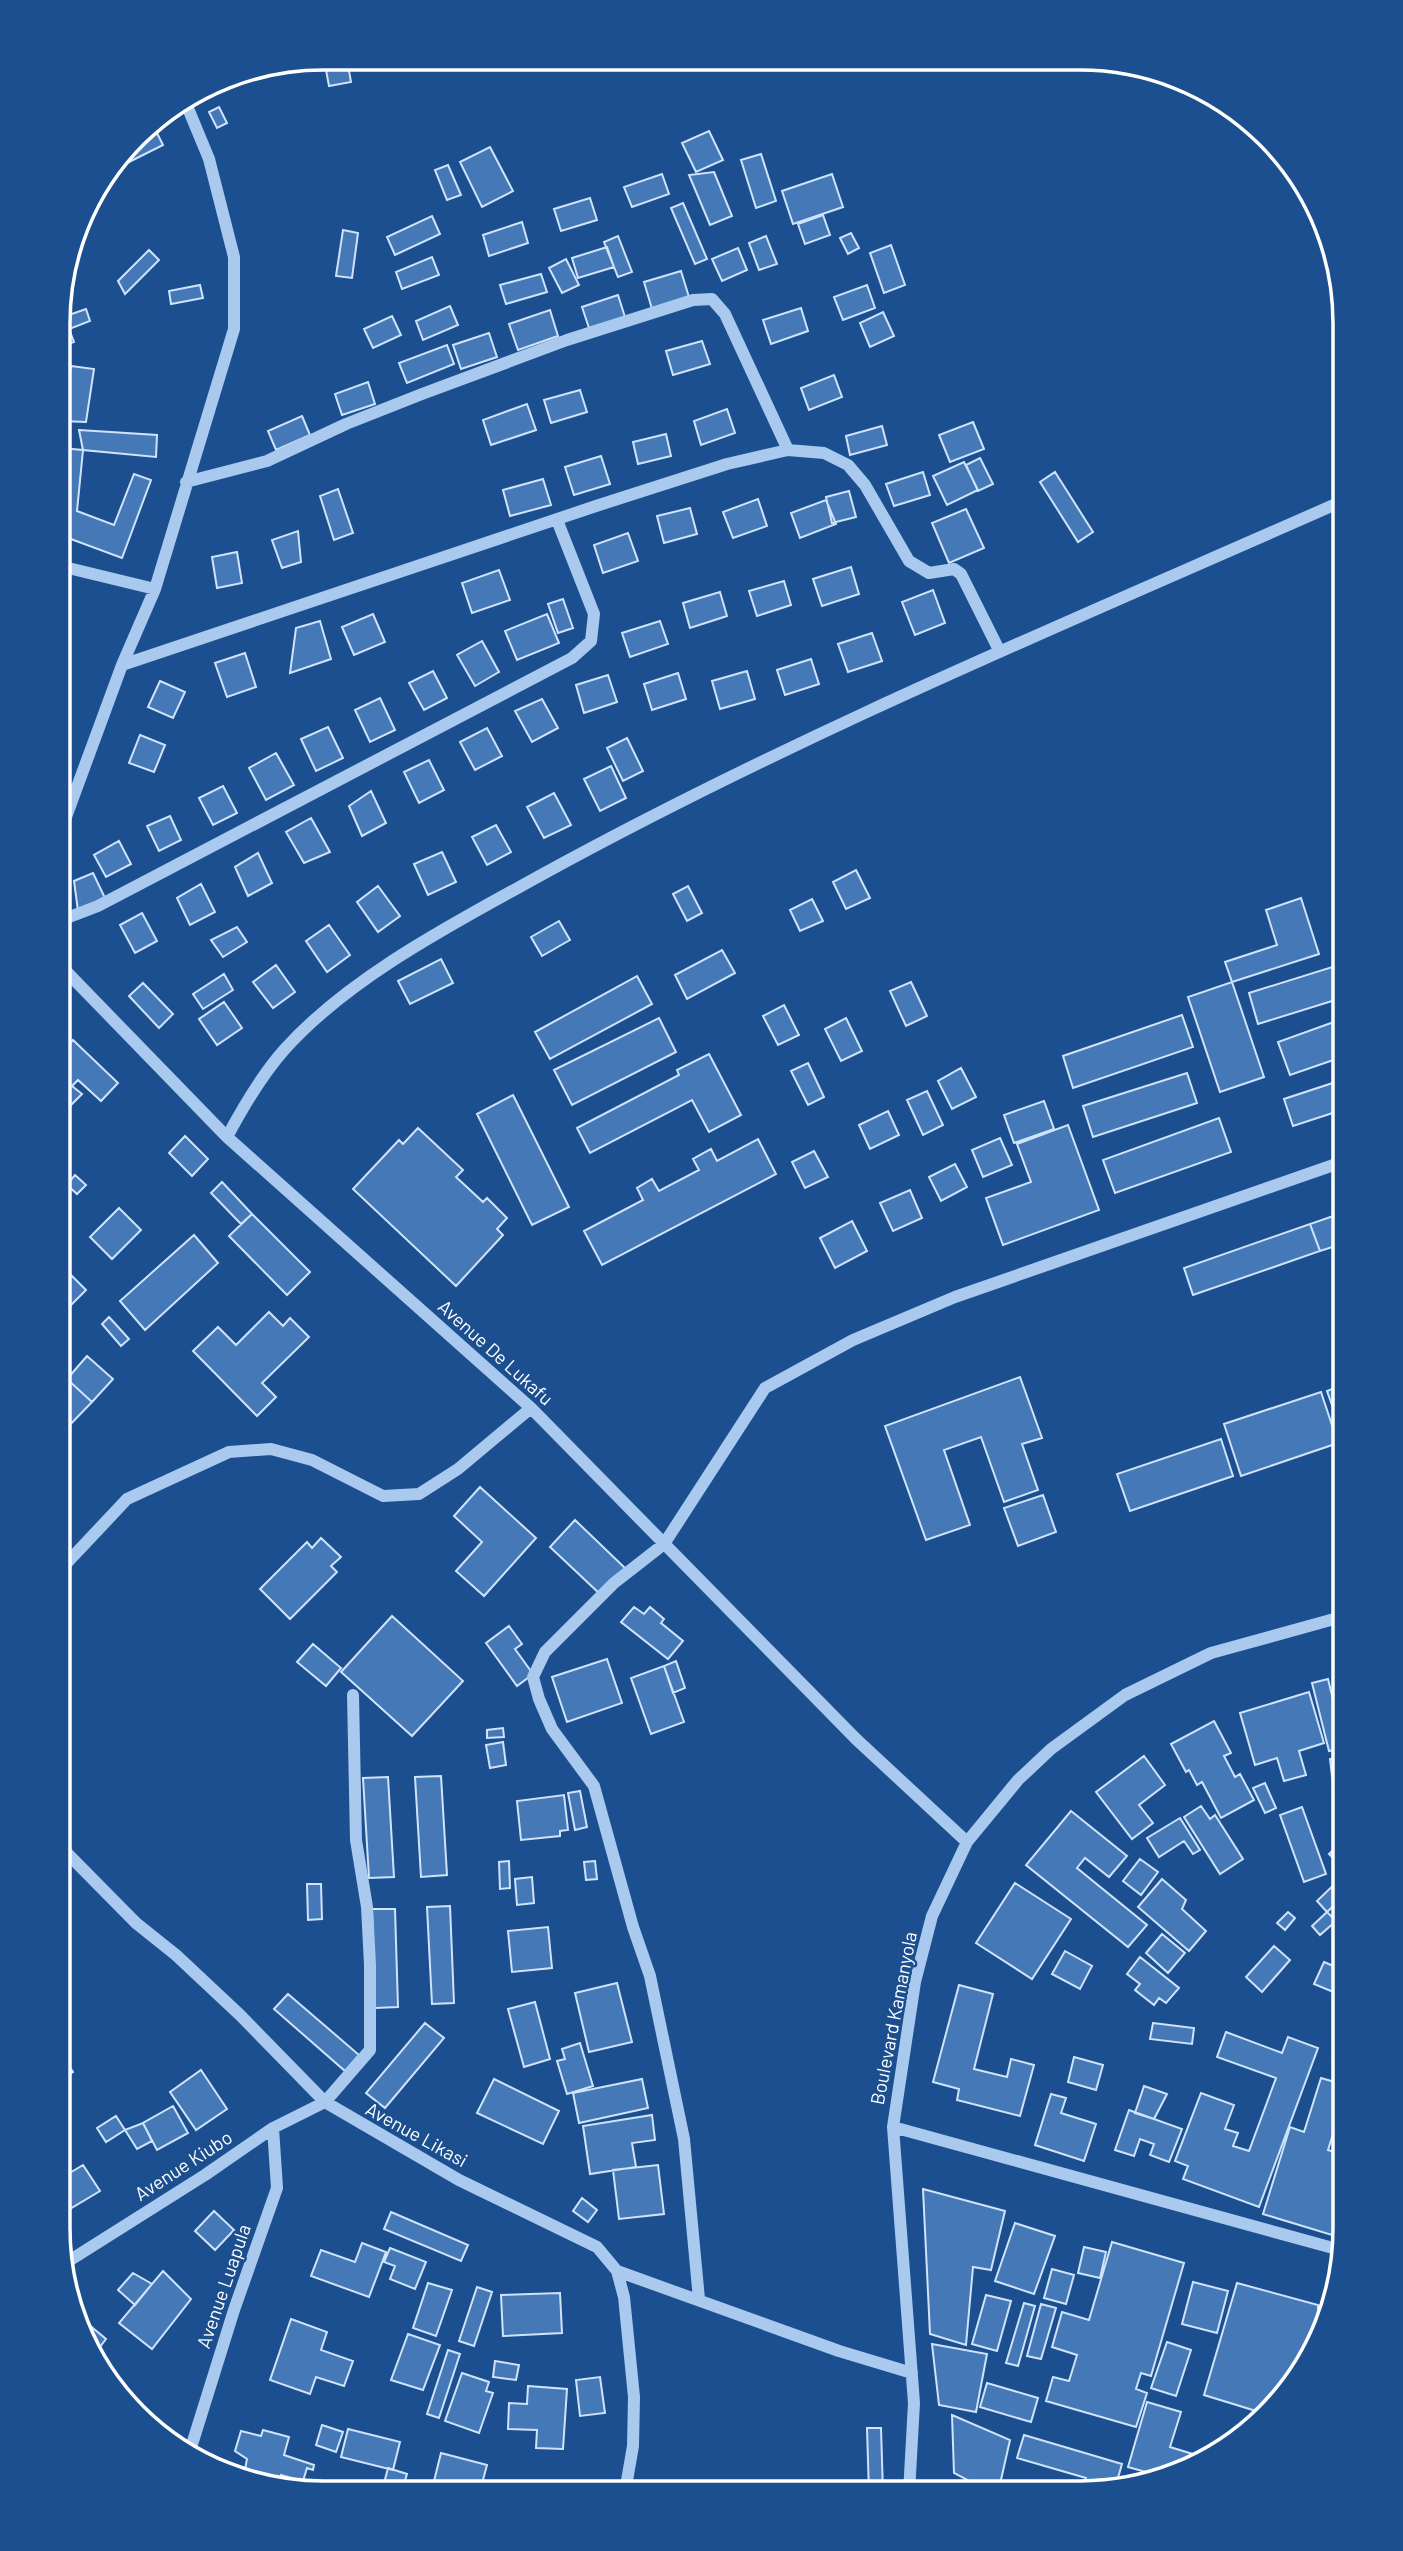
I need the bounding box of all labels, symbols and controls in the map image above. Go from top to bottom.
street label: Avenue De Lukafu [434,1294,558,1410]
street label: Boulevard Kamanyola [865,1929,921,2107]
street label: Avenue Likasi [362,2097,472,2171]
street label: Avenue Kiubo [130,2125,236,2205]
street label: Avenue Luapula [191,2221,255,2351]

